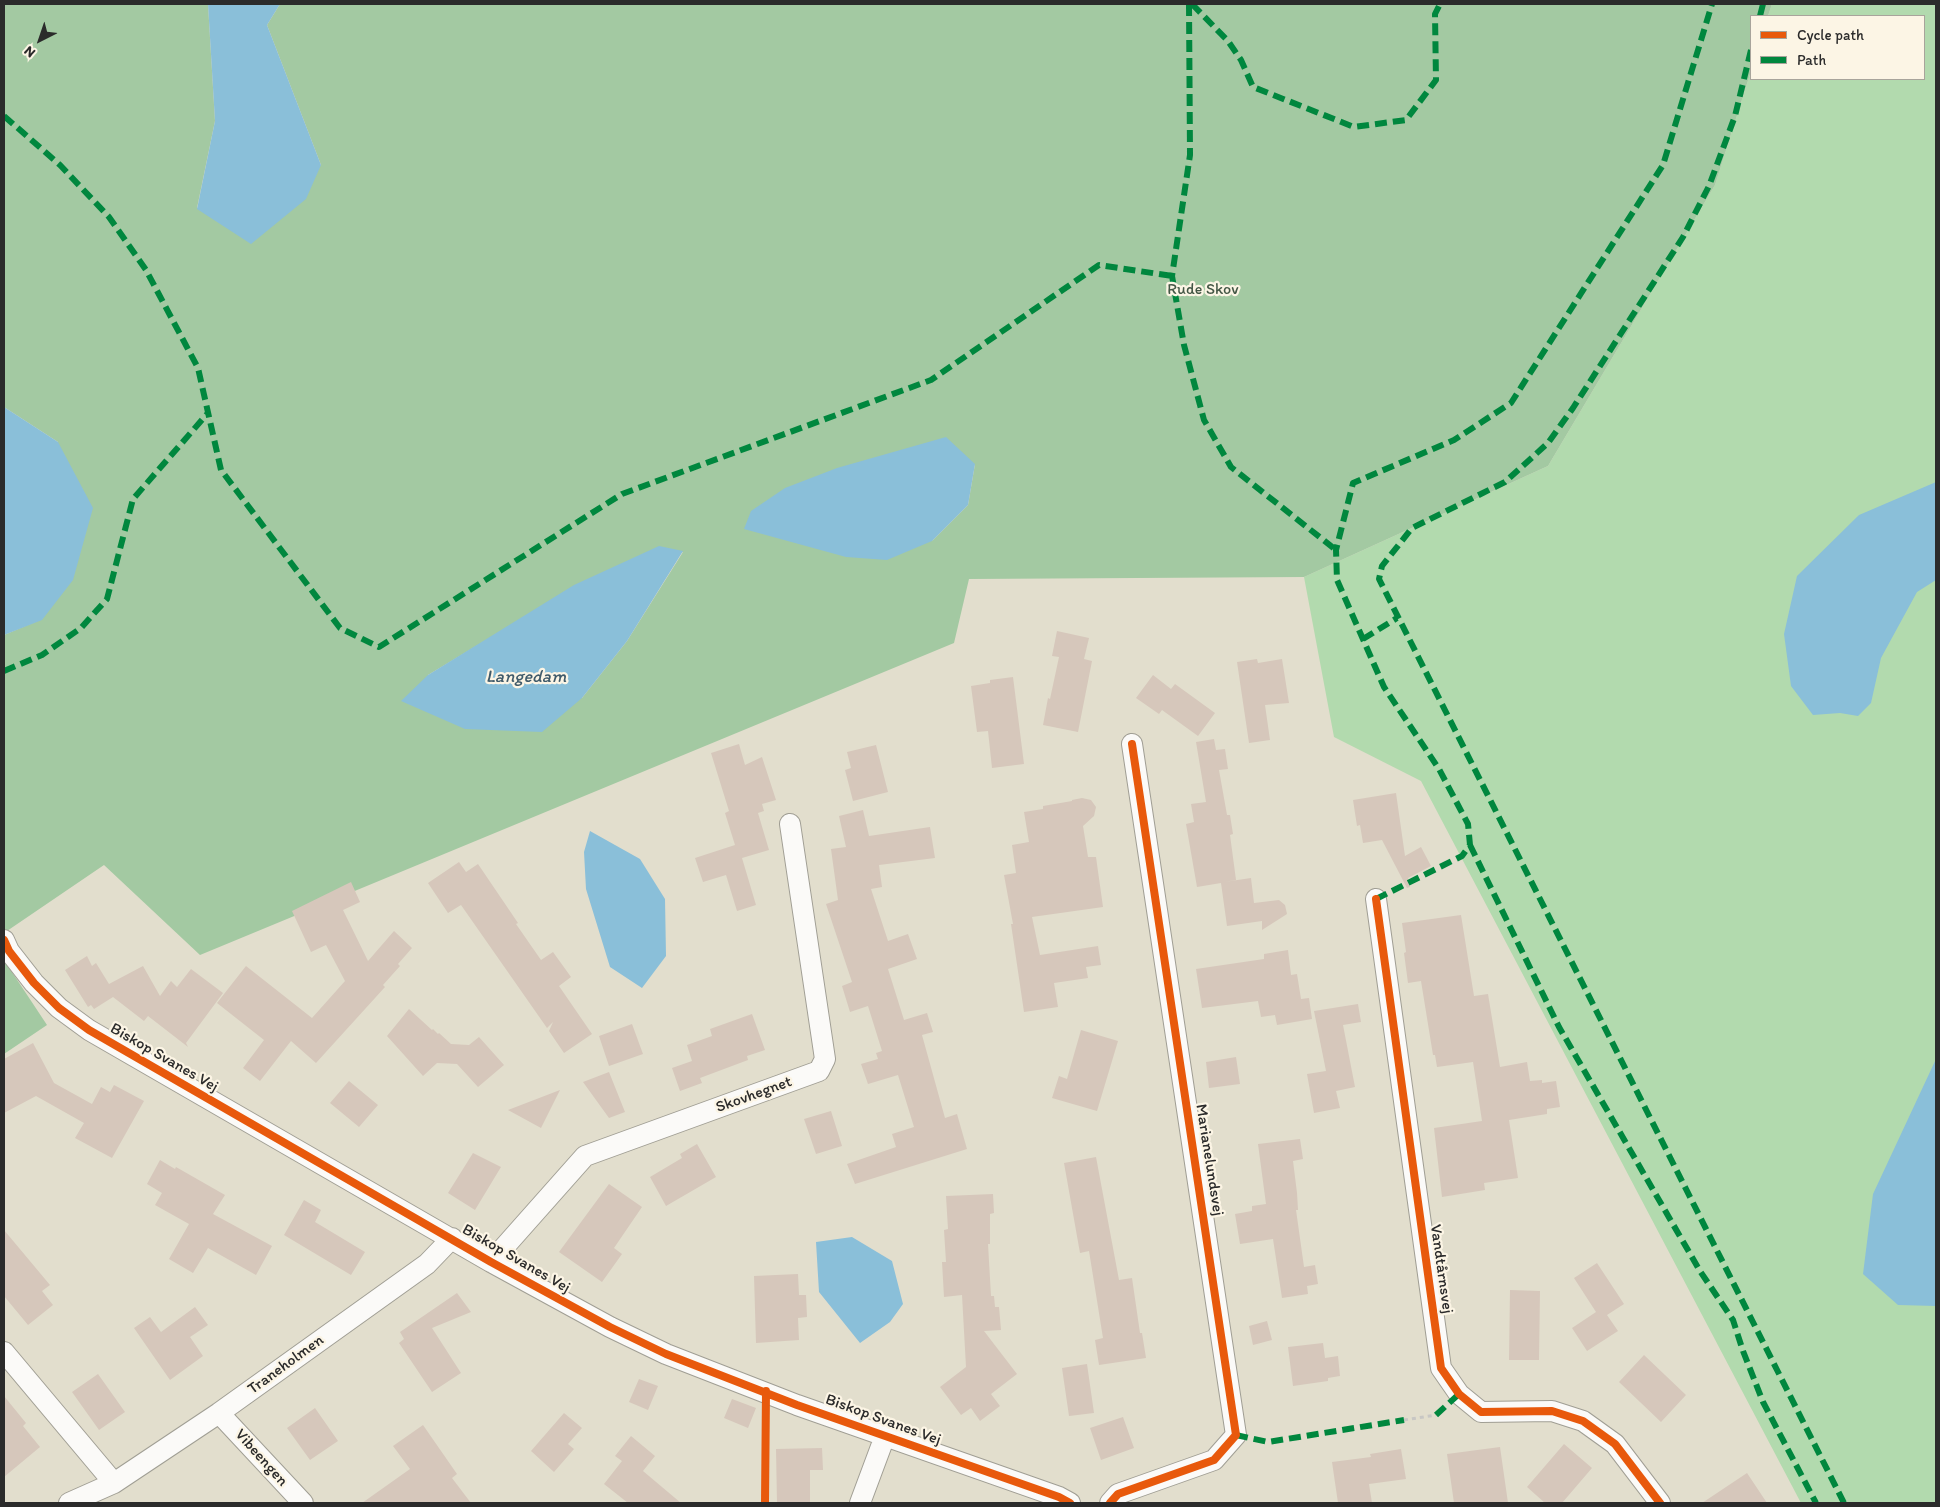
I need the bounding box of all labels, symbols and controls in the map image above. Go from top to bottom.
north arrow [15,15,65,65]
legend [1750,15,1925,80]
text: Cycle path [1797,26,1864,44]
text: N [21,42,39,61]
text: Path [1797,51,1826,69]
park label: Rude Skov [1167,280,1239,300]
water label: Langedam [486,666,566,688]
street label: Biskop Svanes Vej [106,1019,222,1097]
street label: Skovhegnet [713,1072,795,1118]
street label: Marianelundsvej [1191,1103,1227,1217]
street label: Biskop Svanes Vej [458,1220,574,1298]
street label: Vandtårnsvej [1425,1223,1457,1315]
street label: Traneholmen [244,1331,328,1399]
street label: Biskop Svanes Vej [822,1390,944,1450]
street label: Vibeengen [230,1425,292,1491]

